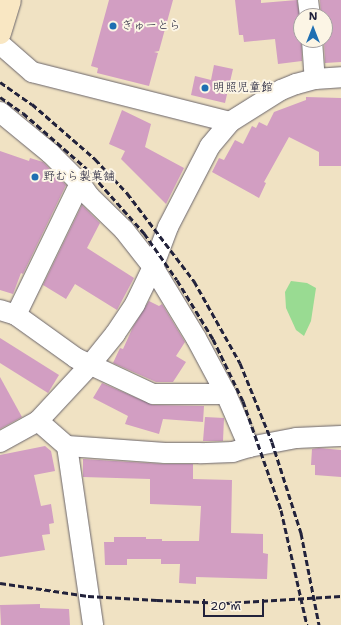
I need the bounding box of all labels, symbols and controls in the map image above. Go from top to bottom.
north arrow [293,8,333,48]
text: N [309,9,317,24]
place label: ぎゅーとら [121,19,181,33]
marker: ぎゅーとら [108,21,118,31]
place label: 明照児童館 [213,81,273,95]
marker: 明照児童館 [200,83,210,93]
place label: 野むら製菓舗 [43,170,115,184]
marker: 野むら製菓舗 [30,172,40,182]
scale bar [205,591,266,617]
text: 20 m [210,598,241,614]

